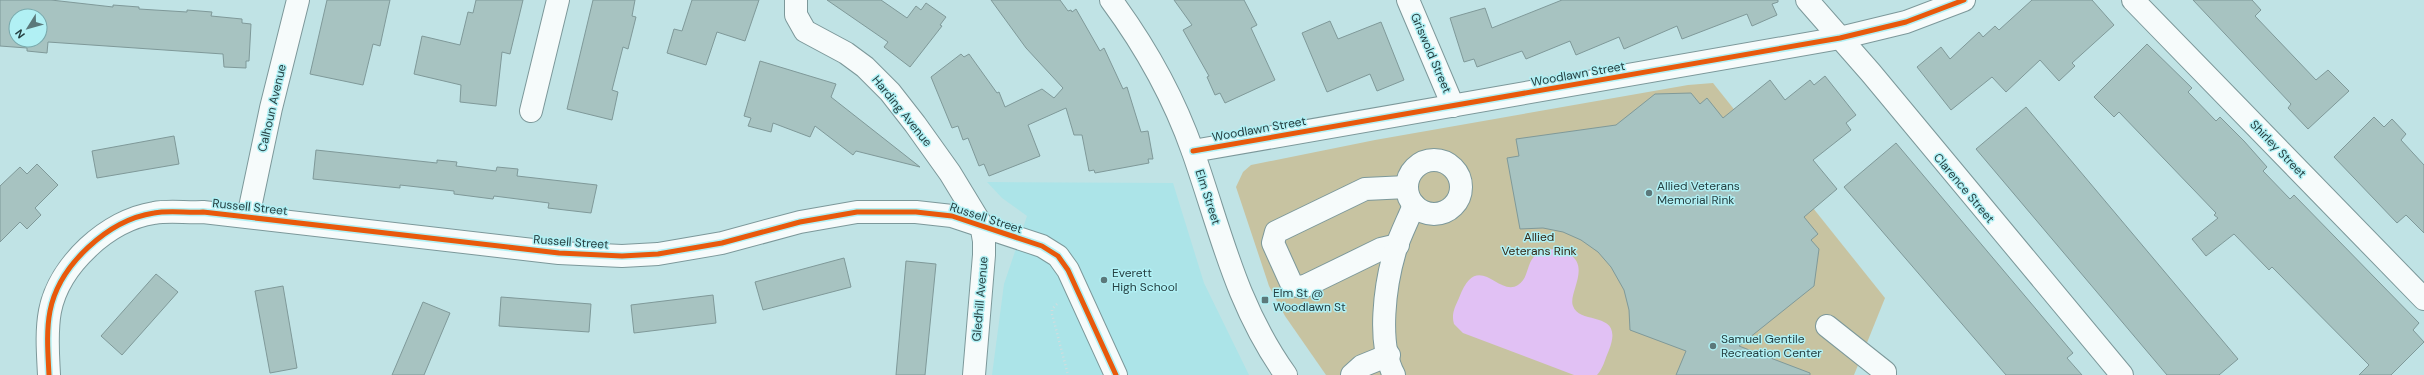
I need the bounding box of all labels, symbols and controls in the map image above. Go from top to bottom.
north arrow [8,8,48,48]
street label: Griswold Street [1407,10,1455,96]
text: N [12,27,28,41]
street label: Woodlawn Street [1530,58,1627,90]
street label: Calhoun Avenue [254,62,290,153]
street label: Harding Avenue [868,72,936,150]
street label: Woodlawn Street [1211,113,1308,145]
street label: Shirley Street [2246,117,2310,181]
street label: Clarence Street [1930,150,1998,227]
street label: Elm Street [1192,167,1225,227]
place label: Allied Veterans Memorial Rink [1657,178,1740,208]
marker: Allied Veterans Memorial Rink [1644,188,1654,198]
street label: Russell Street [212,195,289,219]
street label: Russell Street [948,199,1025,237]
park label: Allied Veterans Rink [1501,229,1577,259]
street label: Russell Street [533,231,609,253]
street label: Gledhill Avenue [968,256,992,342]
place label: Everett High School [1112,265,1177,295]
marker: Everett High School [1099,275,1109,285]
place label: Elm St @ Woodlawn St [1273,285,1346,315]
marker: Elm St @ Woodlawn St [1260,295,1270,305]
place label: Samuel Gentile Recreation Center [1721,331,1822,361]
marker: Samuel Gentile Recreation Center [1708,341,1718,351]

